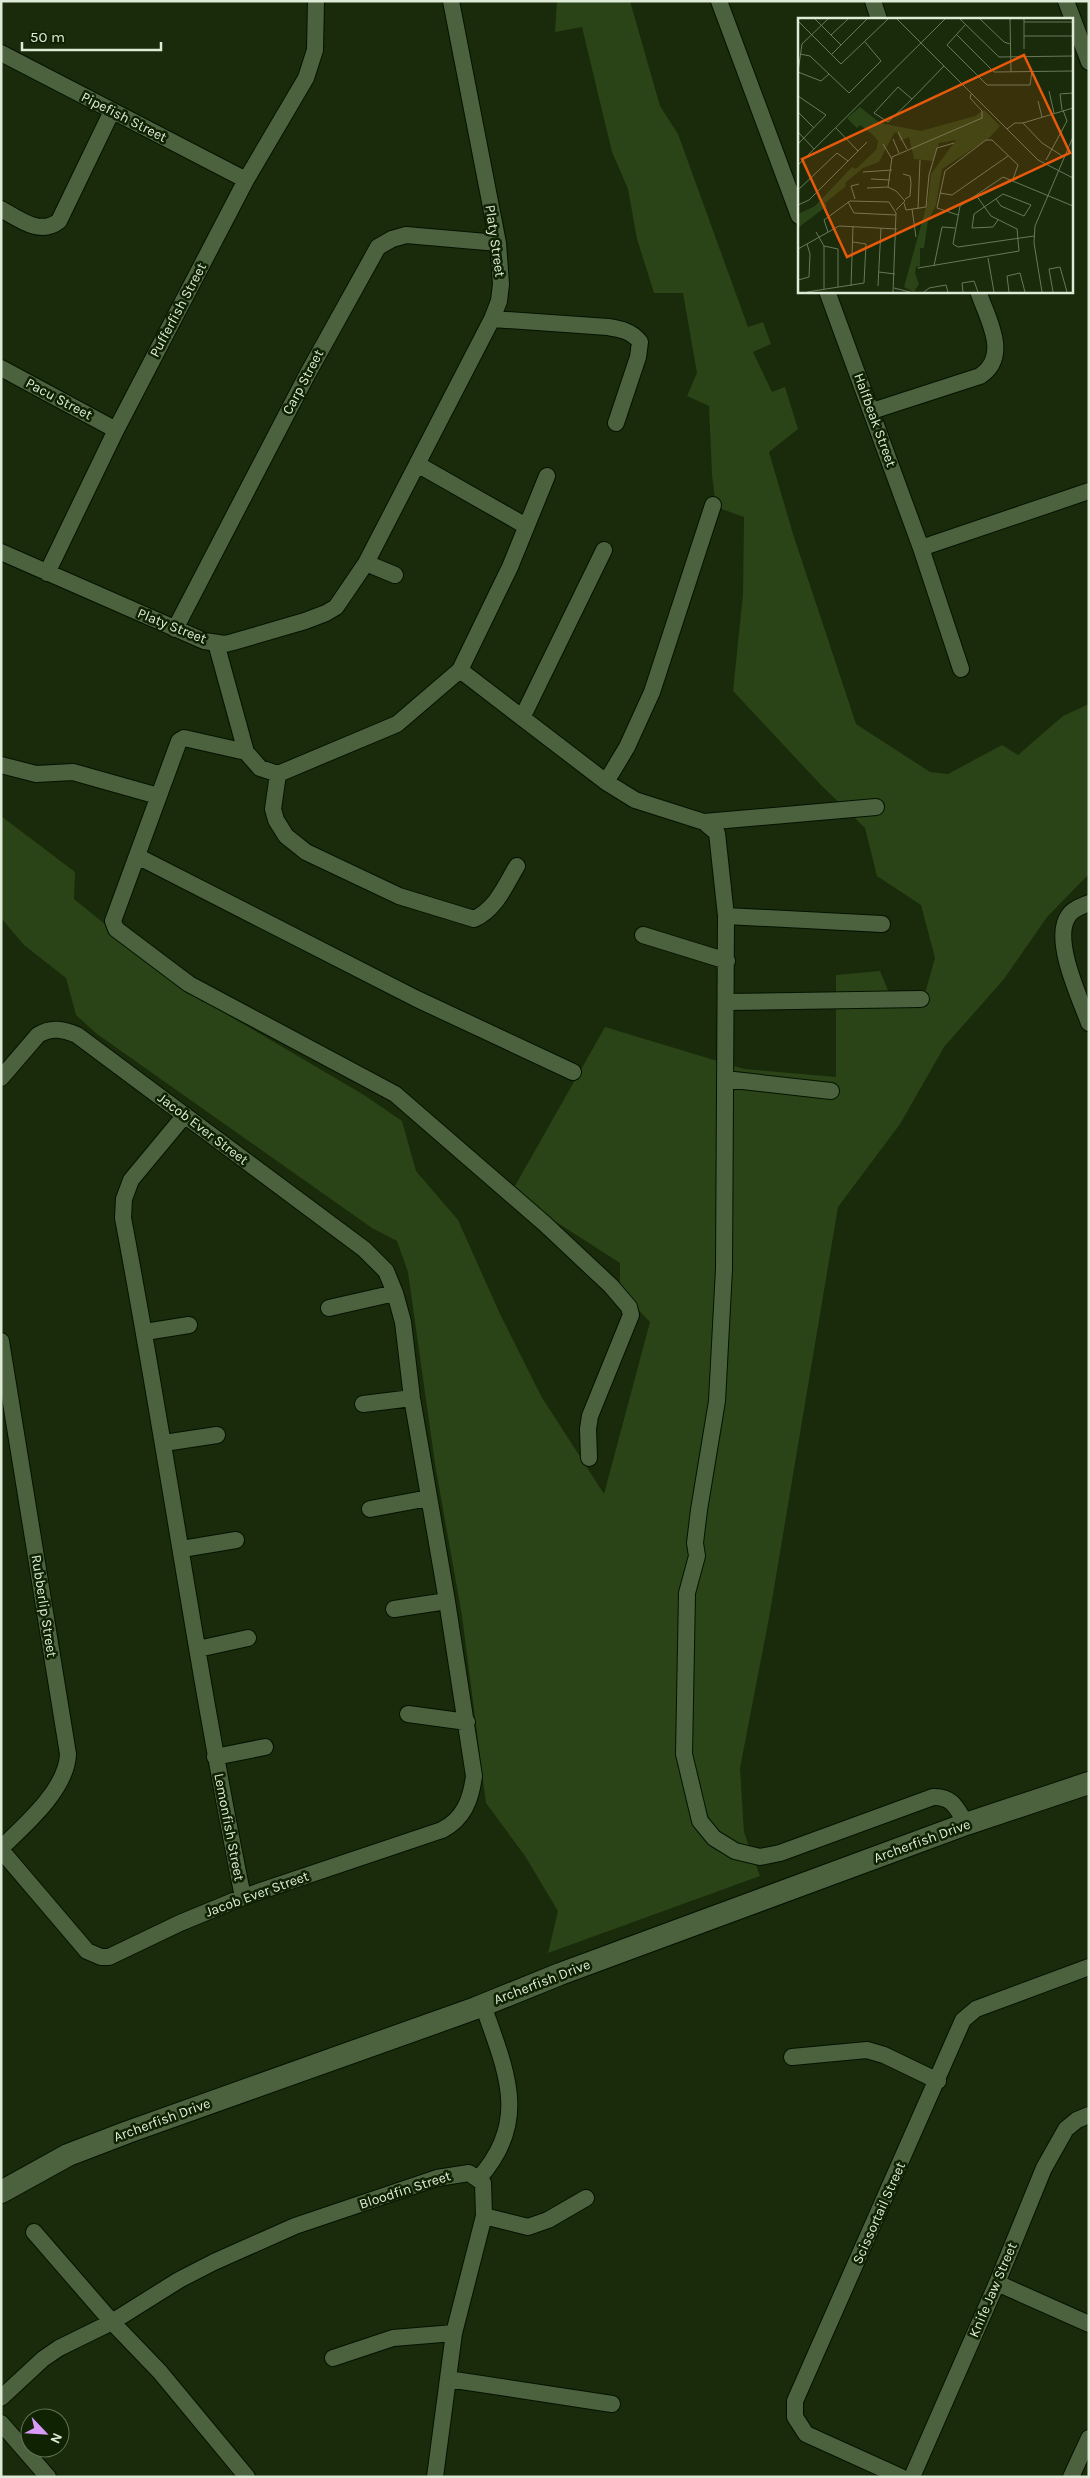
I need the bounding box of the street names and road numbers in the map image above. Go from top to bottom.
street label: Pipefish Street [78,88,170,146]
street label: Platy Street [482,204,508,278]
street label: Pufferfish Street [146,260,210,360]
street label: Carp Street [279,347,327,417]
street label: Halfbeak Street [850,371,900,469]
street label: Pacu Street [23,374,95,424]
street label: Platy Street [135,604,209,648]
street label: Jacob Ever Street [154,1089,252,1169]
street label: Rubberlip Street [27,1553,61,1659]
street label: Lemonfish Street [210,1772,248,1882]
street label: Archerfish Drive [871,1816,973,1866]
street label: Jacob Ever Street [203,1867,311,1921]
street label: Archerfish Drive [491,1956,593,2008]
street label: Archerfish Drive [111,2095,213,2145]
street label: Scissortail Street [849,2159,909,2267]
street label: Bloodfin Street [357,2167,453,2213]
street label: Knife Jaw Street [965,2240,1021,2340]

